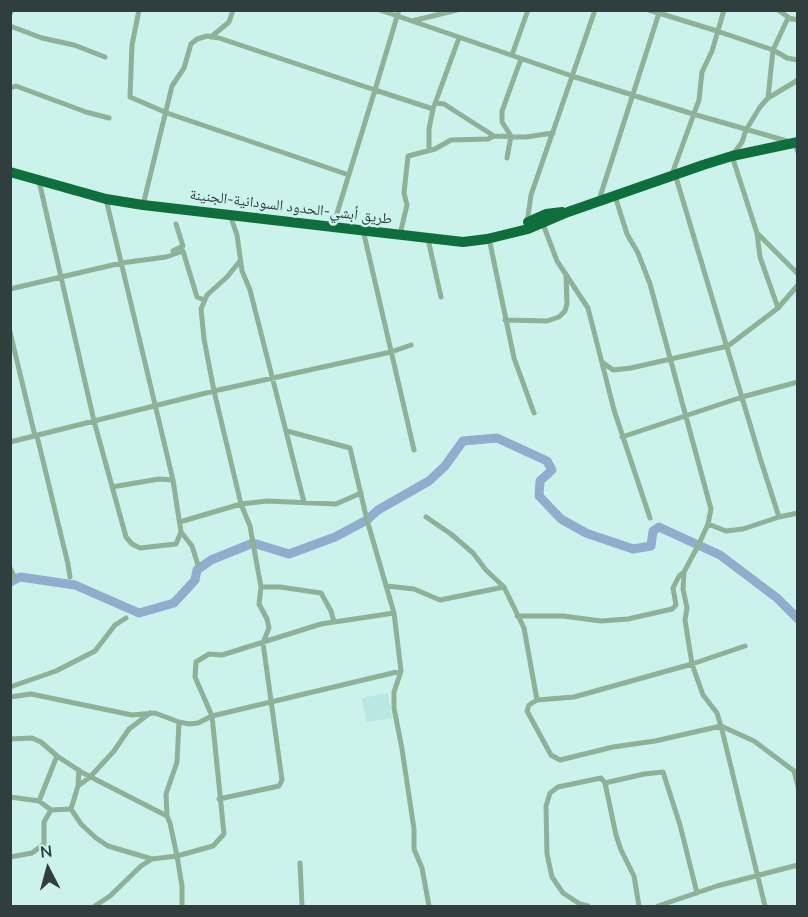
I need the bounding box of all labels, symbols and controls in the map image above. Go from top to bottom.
street label: طريق أبشي-الحدود السودانية-الجنينة [189,186,393,228]
north arrow [18,839,78,899]
text: N [39,841,53,862]

